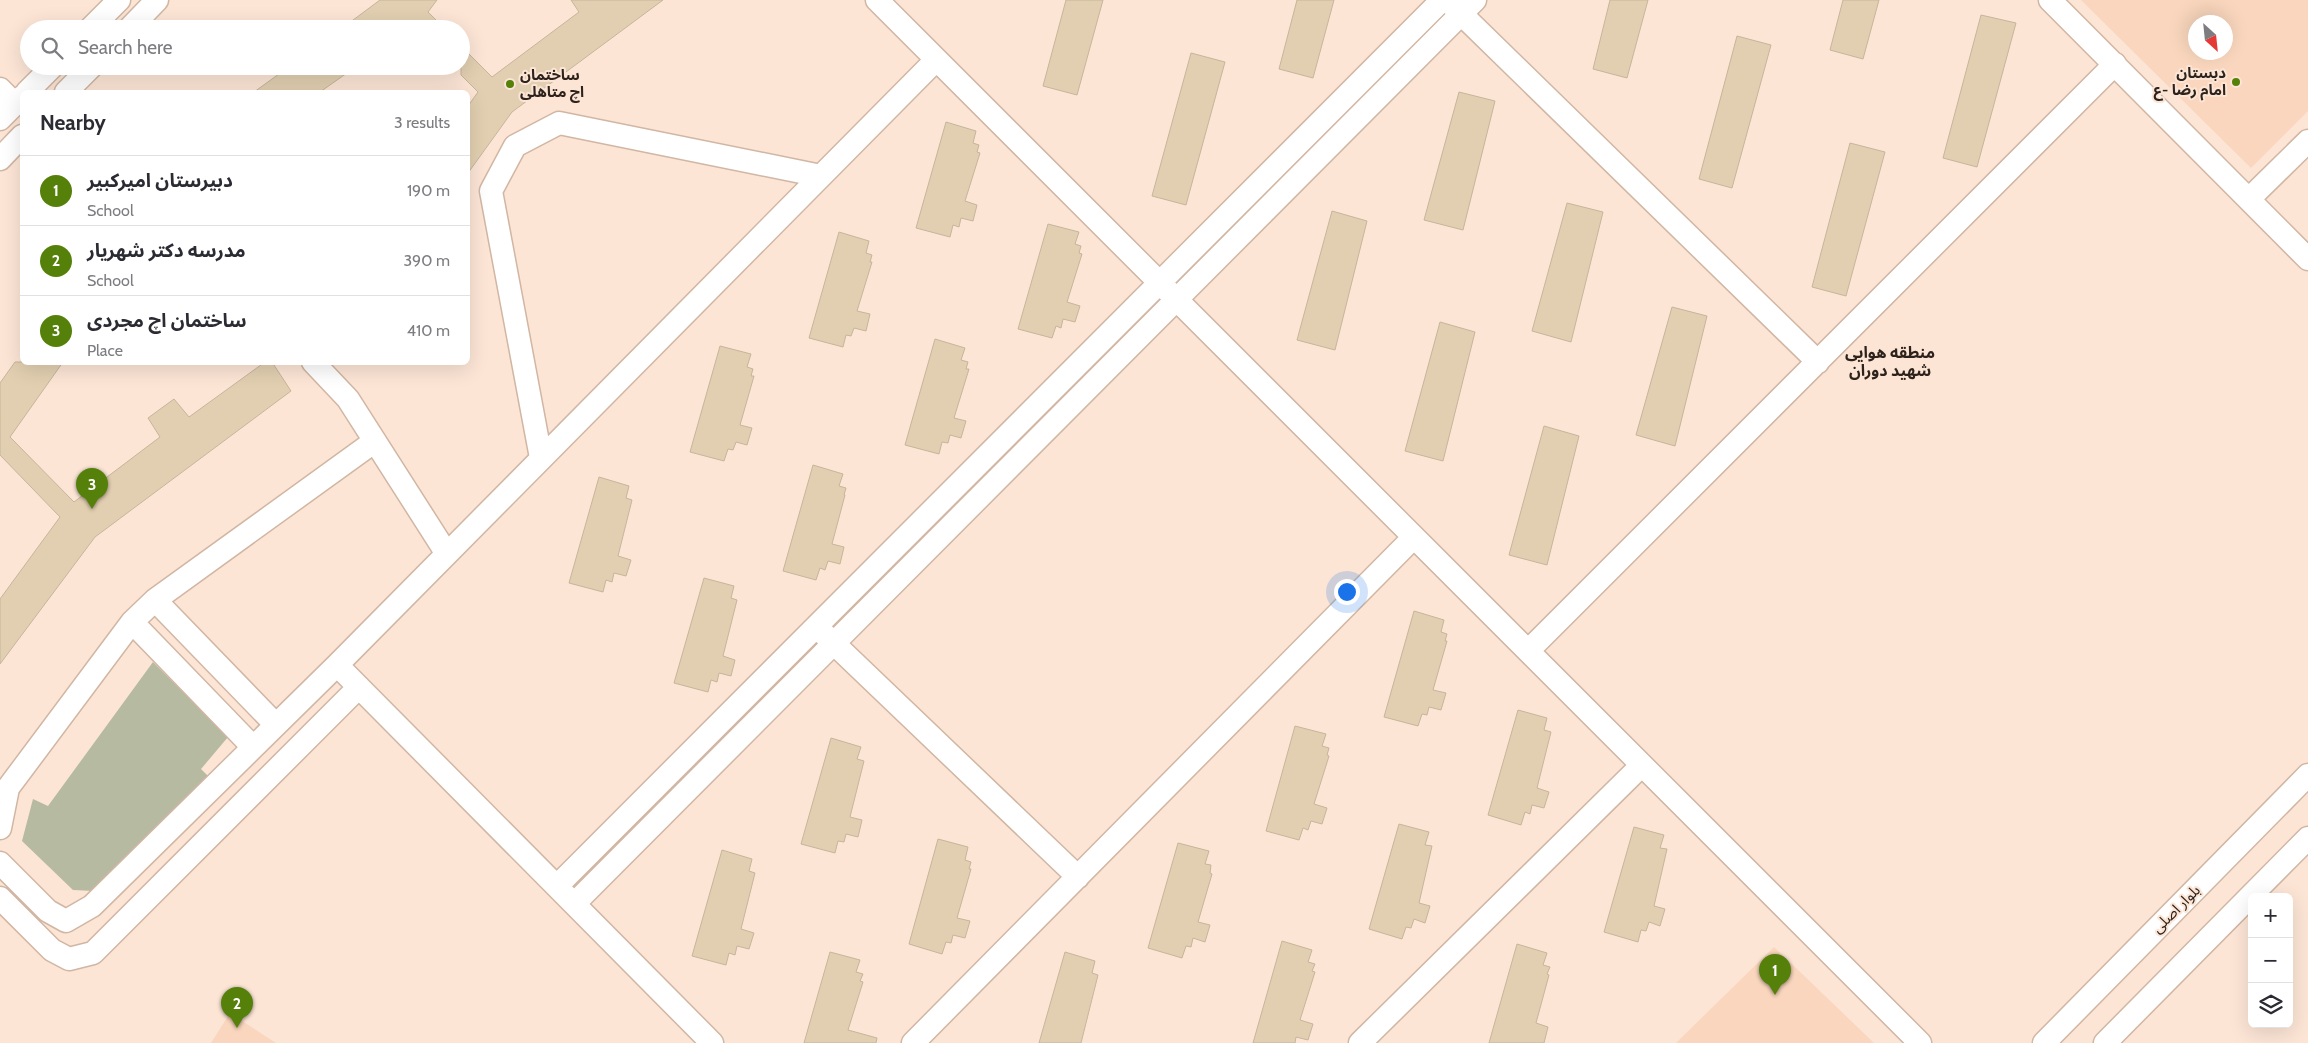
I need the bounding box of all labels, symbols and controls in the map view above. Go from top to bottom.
north arrow [2188,15,2233,60]
search box [20,20,470,75]
icon: search [38,34,66,62]
text: Search here [78,36,172,59]
place label: دبستان امام رضا -ع [2154,64,2226,101]
place label: ساختمان اچ متاهلی [520,66,584,103]
marker: دبستان امام رضا -ع [2230,76,2242,88]
marker: ساختمان اچ متاهلی [504,78,516,90]
text: Nearby [40,110,106,135]
text: 3 results [394,113,450,132]
text: دبیرستان امیرکبیر [87,169,233,192]
text: 1 [53,181,59,200]
text: 190 m [407,181,450,200]
text: School [87,201,134,220]
text: مدرسه دکتر شهریار [87,239,246,262]
text: 2 [52,251,60,270]
text: 390 m [403,251,450,270]
text: School [87,271,134,290]
text: ساختمان اچ مجردی [87,309,246,332]
text: 3 [52,321,60,340]
text: 410 m [407,321,450,340]
text: Place [87,341,123,360]
district label: منطقه هوایی شهید دوران [1845,343,1935,380]
pin: 3 [76,468,108,509]
your location [1334,579,1360,605]
street label: بلوار اصلی [2148,881,2204,937]
map controls [2248,893,2293,1028]
button: + [2248,893,2293,938]
button: − [2248,938,2293,983]
pin: 1 [1759,954,1791,995]
button: layers [2248,983,2293,1028]
pin: 2 [221,987,253,1028]

